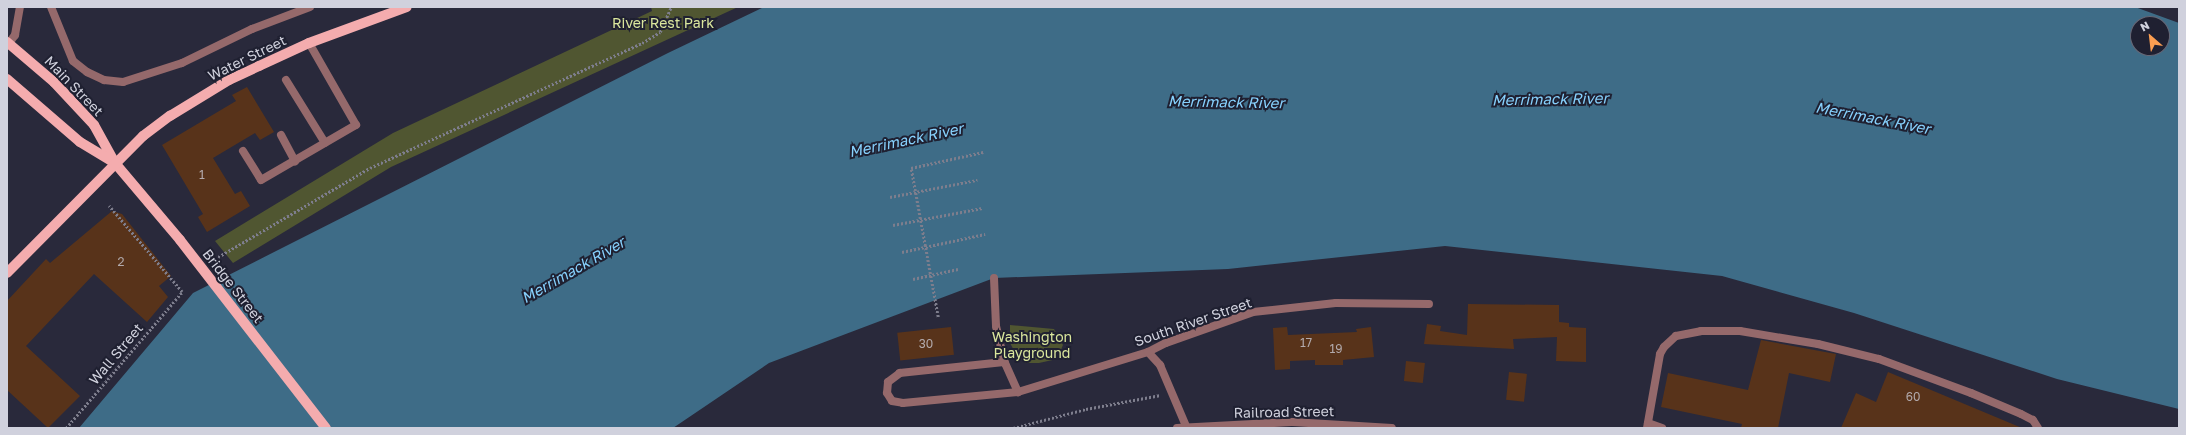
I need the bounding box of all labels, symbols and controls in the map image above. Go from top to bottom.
park label: River Rest Park [612,15,714,31]
north arrow [2130,16,2170,56]
text: N [2138,18,2151,34]
street label: Water Street [205,32,289,84]
street label: Main Street [41,52,107,120]
water label: Merrimack River [1492,89,1608,109]
water label: Merrimack River [1168,92,1284,112]
water label: Merrimack River [1814,98,1932,138]
water label: Merrimack River [847,119,965,161]
house number: 1 [199,168,205,182]
water label: Merrimack River [518,233,628,307]
street label: Bridge Street [199,246,267,326]
house number: 2 [118,255,124,269]
street label: South River Street [1132,294,1254,350]
street label: Wall Street [86,320,146,388]
park label: Washington Playground [992,329,1072,362]
house number: 17 [1300,336,1312,350]
house number: 30 [919,337,933,351]
house number: 19 [1329,342,1343,356]
house number: 60 [1906,390,1920,404]
street label: Railroad Street [1234,403,1334,421]

